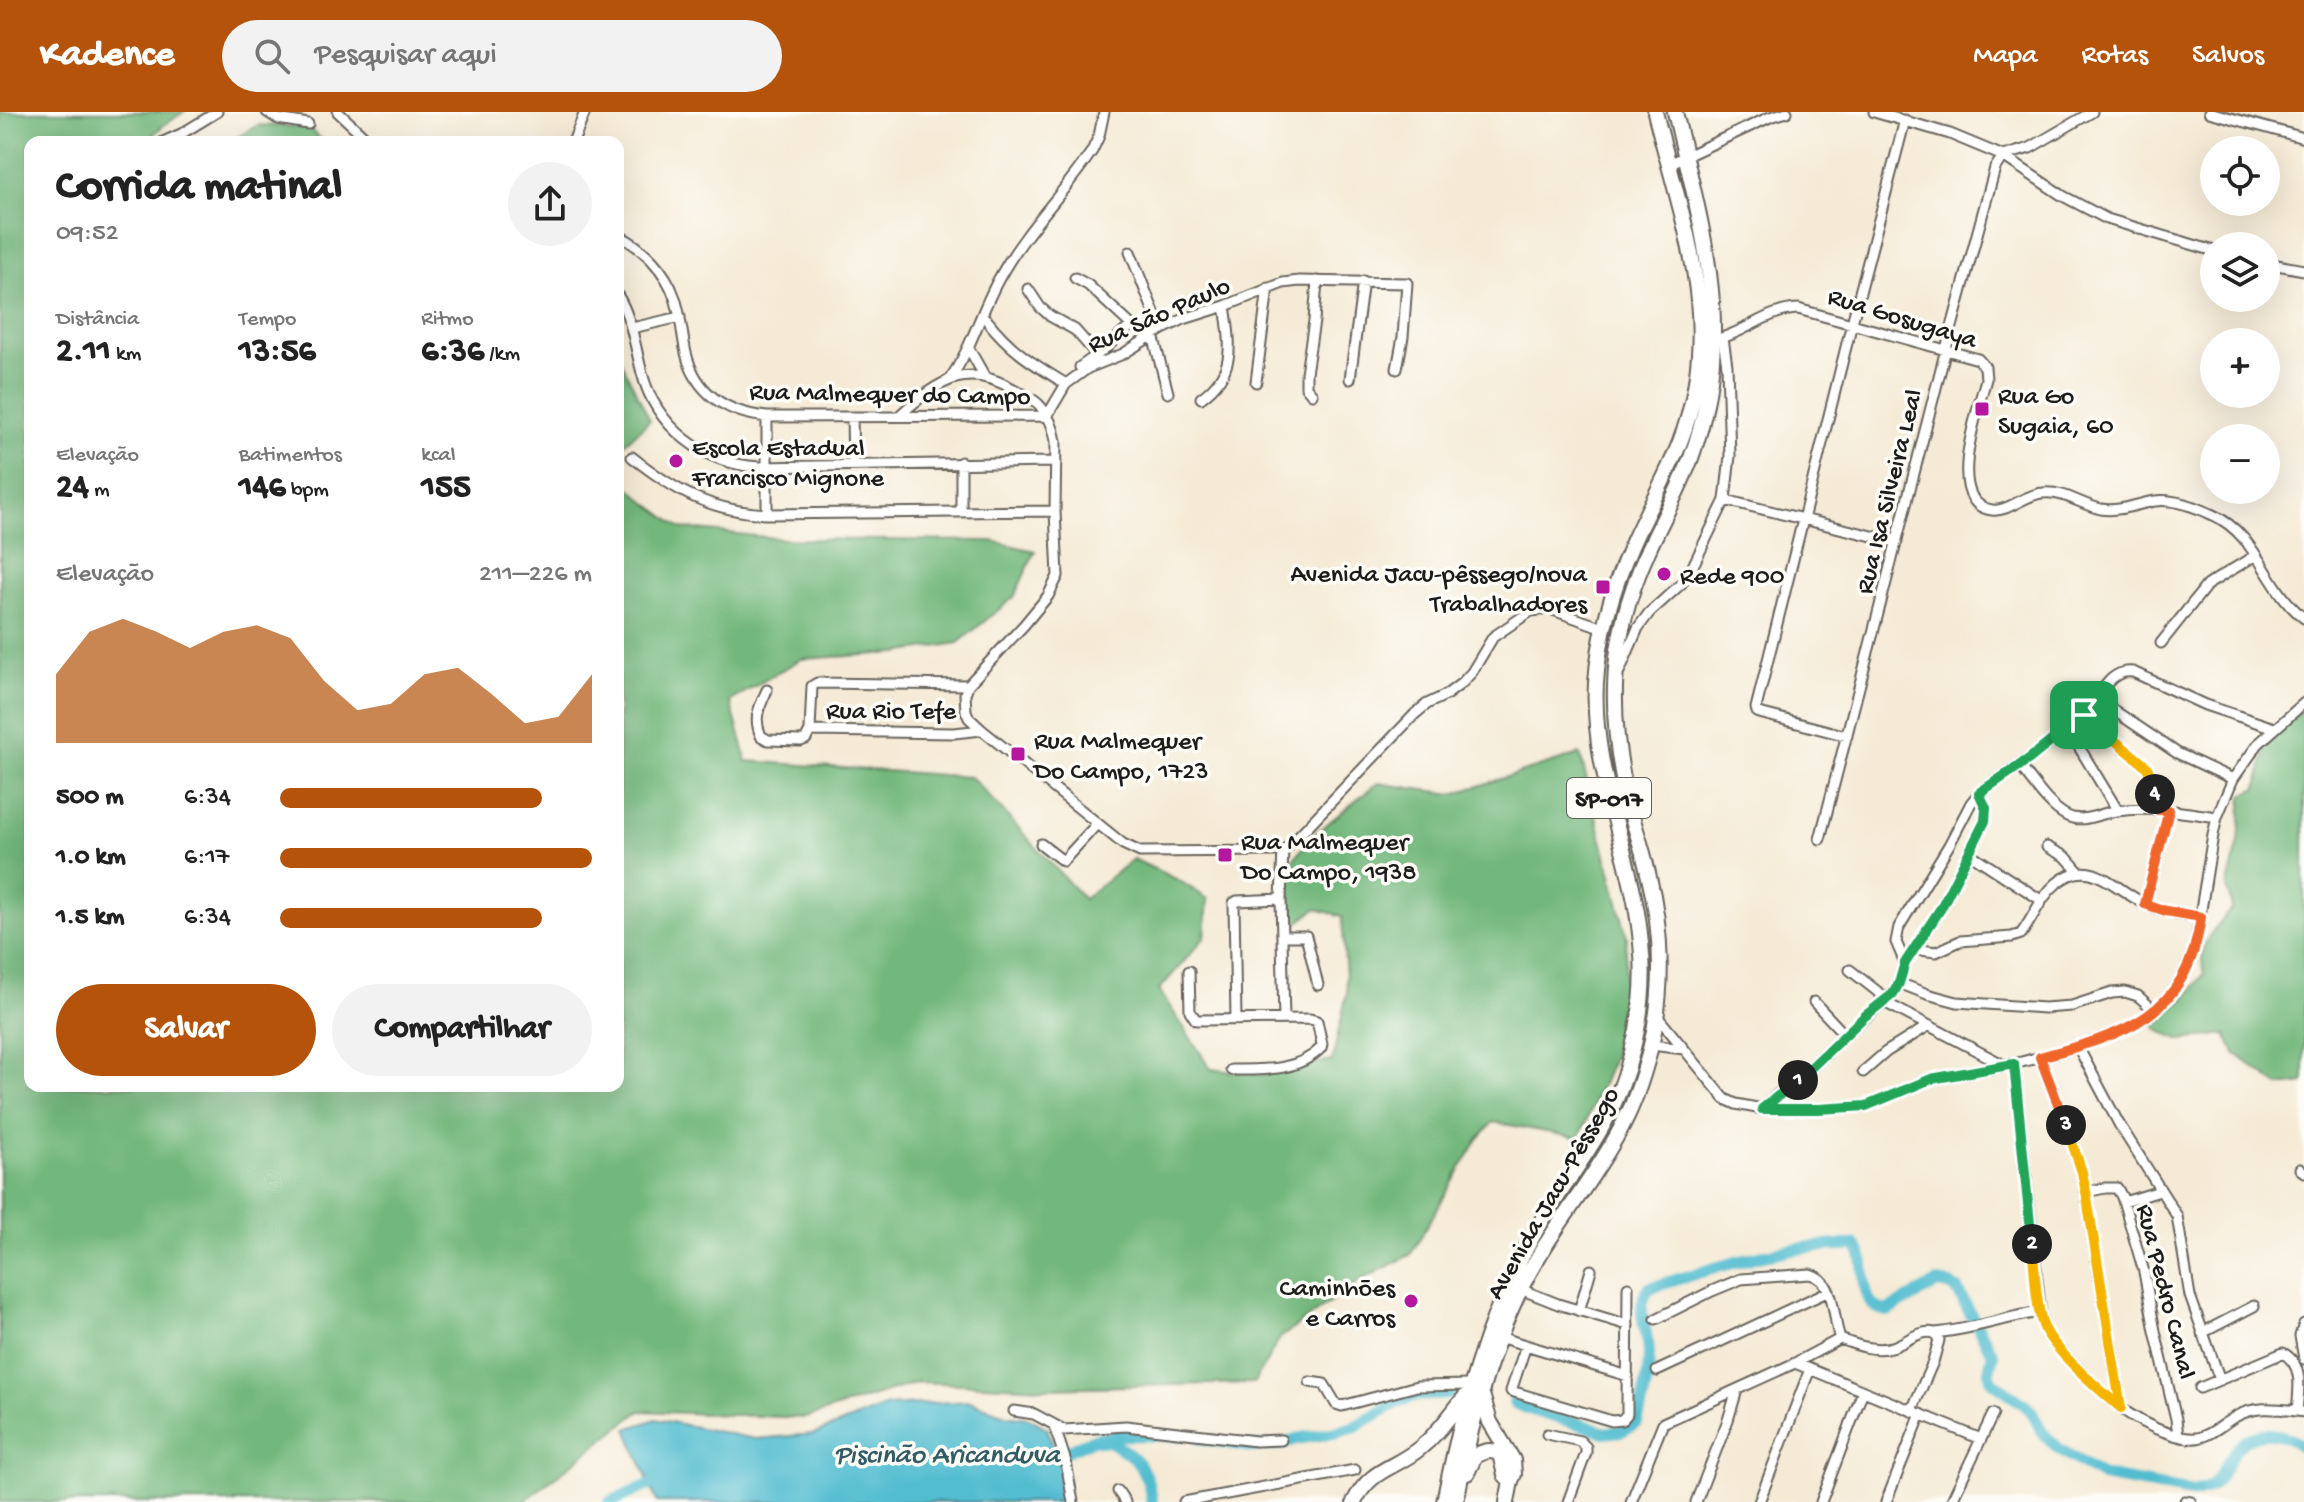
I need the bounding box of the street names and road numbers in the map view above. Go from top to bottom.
street label: Rua São Paulo [1084,272,1236,362]
street label: Rua Gosugaya [1823,283,1982,358]
street label: Rua Malmequer do Campo [749,379,1031,414]
street label: Rua Isa Silveira Leal [1851,387,1932,598]
street label: Rua Rio Tefe [826,698,957,729]
road number: SP-017 [1567,778,1651,818]
street label: Avenida Jacu-Pêssego [1481,1083,1628,1306]
street label: Rua Pedro Canal [2127,1201,2200,1383]

